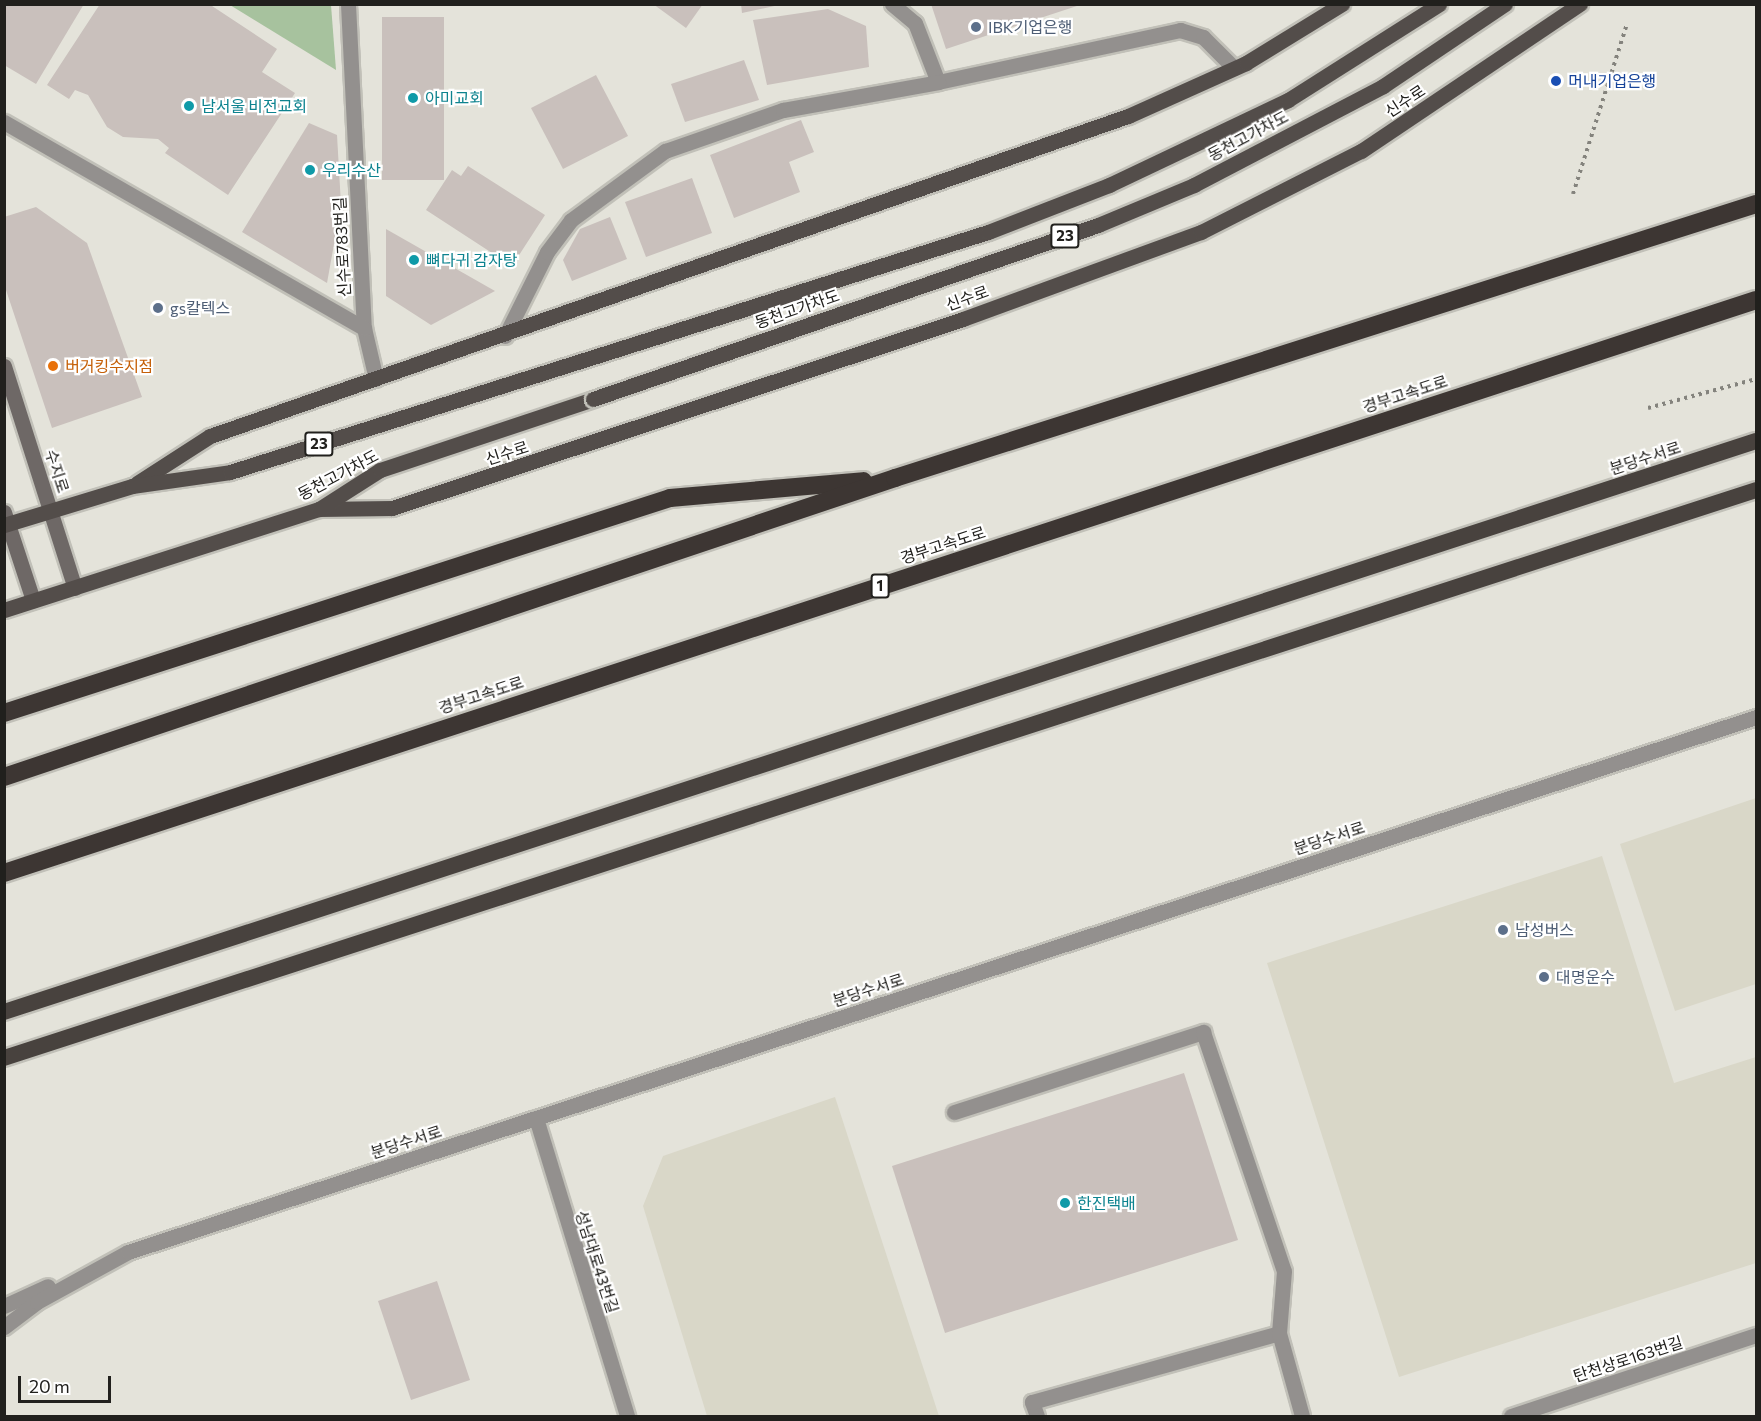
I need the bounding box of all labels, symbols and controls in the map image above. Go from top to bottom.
place label: IBK기업은행 [988,17,1072,37]
marker: IBK기업은행 [969,20,983,34]
place label: 머내기업은행 [1568,71,1656,91]
marker: 머내기업은행 [1549,74,1563,88]
street label: 신수로 [1381,81,1429,121]
place label: 아미교회 [425,88,484,108]
marker: 아미교회 [406,91,420,105]
place label: 남서울 비전교회 [201,96,307,116]
marker: 남서울 비전교회 [182,99,196,113]
street label: 동천고가차도 [1205,107,1291,165]
place label: 우리수산 [322,160,381,180]
marker: 우리수산 [303,163,317,177]
street label: 신수로783번길 [330,196,354,298]
road number: 23 [1050,224,1080,248]
place label: 뼈다귀 감자탕 [426,250,517,270]
marker: 뼈다귀 감자탕 [407,253,421,267]
street label: 신수로 [943,281,991,315]
street label: 동천고가차도 [752,286,842,332]
place label: gs칼텍스 [170,298,230,318]
marker: gs칼텍스 [151,301,165,315]
place label: 버거킹수지점 [65,356,153,376]
marker: 버거킹수지점 [46,359,60,373]
street label: 경부고속도로 [1360,371,1450,417]
road number: 23 [304,432,334,456]
street label: 신수로 [483,437,531,469]
street label: 분당수서로 [1607,437,1683,479]
street label: 동천고가차도 [295,446,381,504]
street label: 수지로 [41,447,73,495]
street label: 경부고속도로 [898,522,988,568]
road number: 1 [870,574,890,598]
street label: 경부고속도로 [436,672,526,718]
street label: 분당수서로 [1291,817,1367,859]
place label: 남성버스 [1515,920,1574,940]
marker: 남성버스 [1496,923,1510,937]
place label: 대명운수 [1556,967,1615,987]
street label: 분당수서로 [830,969,906,1011]
marker: 대명운수 [1537,970,1551,984]
street label: 분당수서로 [368,1121,444,1163]
place label: 한진택배 [1077,1193,1136,1213]
marker: 한진택배 [1058,1196,1072,1210]
street label: 성남대로43번길 [571,1208,623,1316]
street label: 탄천상로163번길 [1571,1332,1685,1386]
scale bar [21,1364,114,1402]
text: 20 m [29,1375,70,1397]

